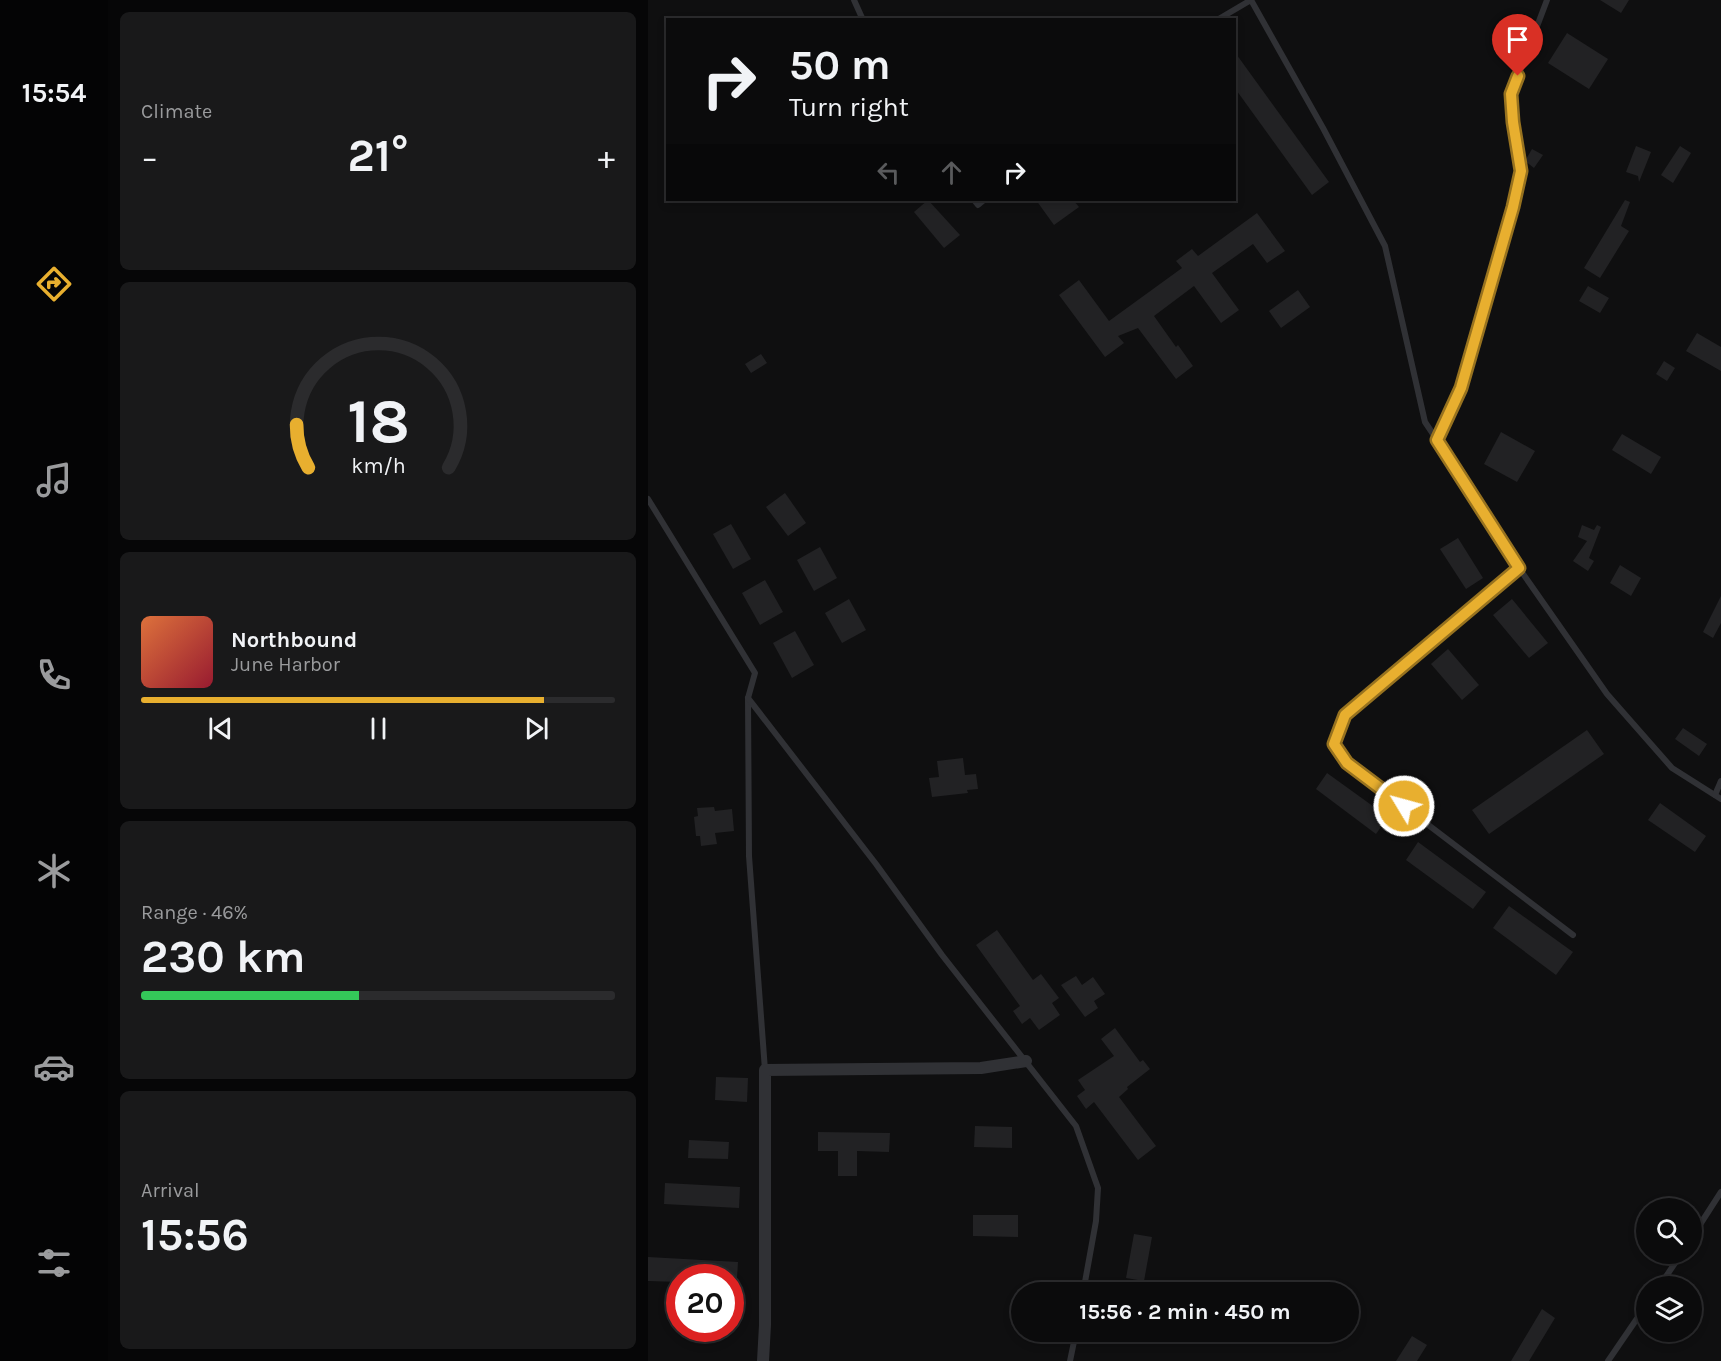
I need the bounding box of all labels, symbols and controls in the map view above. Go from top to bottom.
pin [1492,14,1543,76]
icon: arrive [1501,23,1534,56]
text: 50 m [789,40,891,90]
icon: right [690,42,768,120]
text: 15:54 [22,77,86,109]
text: Turn right [789,91,909,123]
text: Climate [141,100,212,123]
text: 21° [348,130,408,182]
text: − [141,138,158,176]
text: + [598,138,615,176]
icon: left [872,156,905,189]
icon: ahead [935,156,968,189]
icon: right [998,156,1031,189]
icon: directions [33,263,75,305]
text: 18 [347,385,409,458]
text: km/h [351,453,405,478]
icon: music [33,459,75,501]
text: Northbound [231,627,357,653]
text: June Harbor [231,653,340,676]
icon: phone [33,654,75,696]
icon: previous [204,712,237,745]
icon: pause [362,712,395,745]
icon: next [520,712,553,745]
position arrow [1372,774,1436,838]
icon: climate [33,850,75,892]
text: Range · 46% [141,901,248,924]
text: 230 km [141,931,305,983]
icon: car [33,1046,75,1088]
text: Arrival [141,1179,200,1202]
map controls [1636,1198,1702,1342]
button: search [1636,1198,1702,1264]
text: 15:56 [141,1209,249,1261]
icon: filters [33,1242,75,1284]
speed limit sign: 20 [666,1264,744,1342]
button: layers [1636,1276,1702,1342]
text: 15:56 · 2 min · 450 m [1079,1299,1291,1325]

